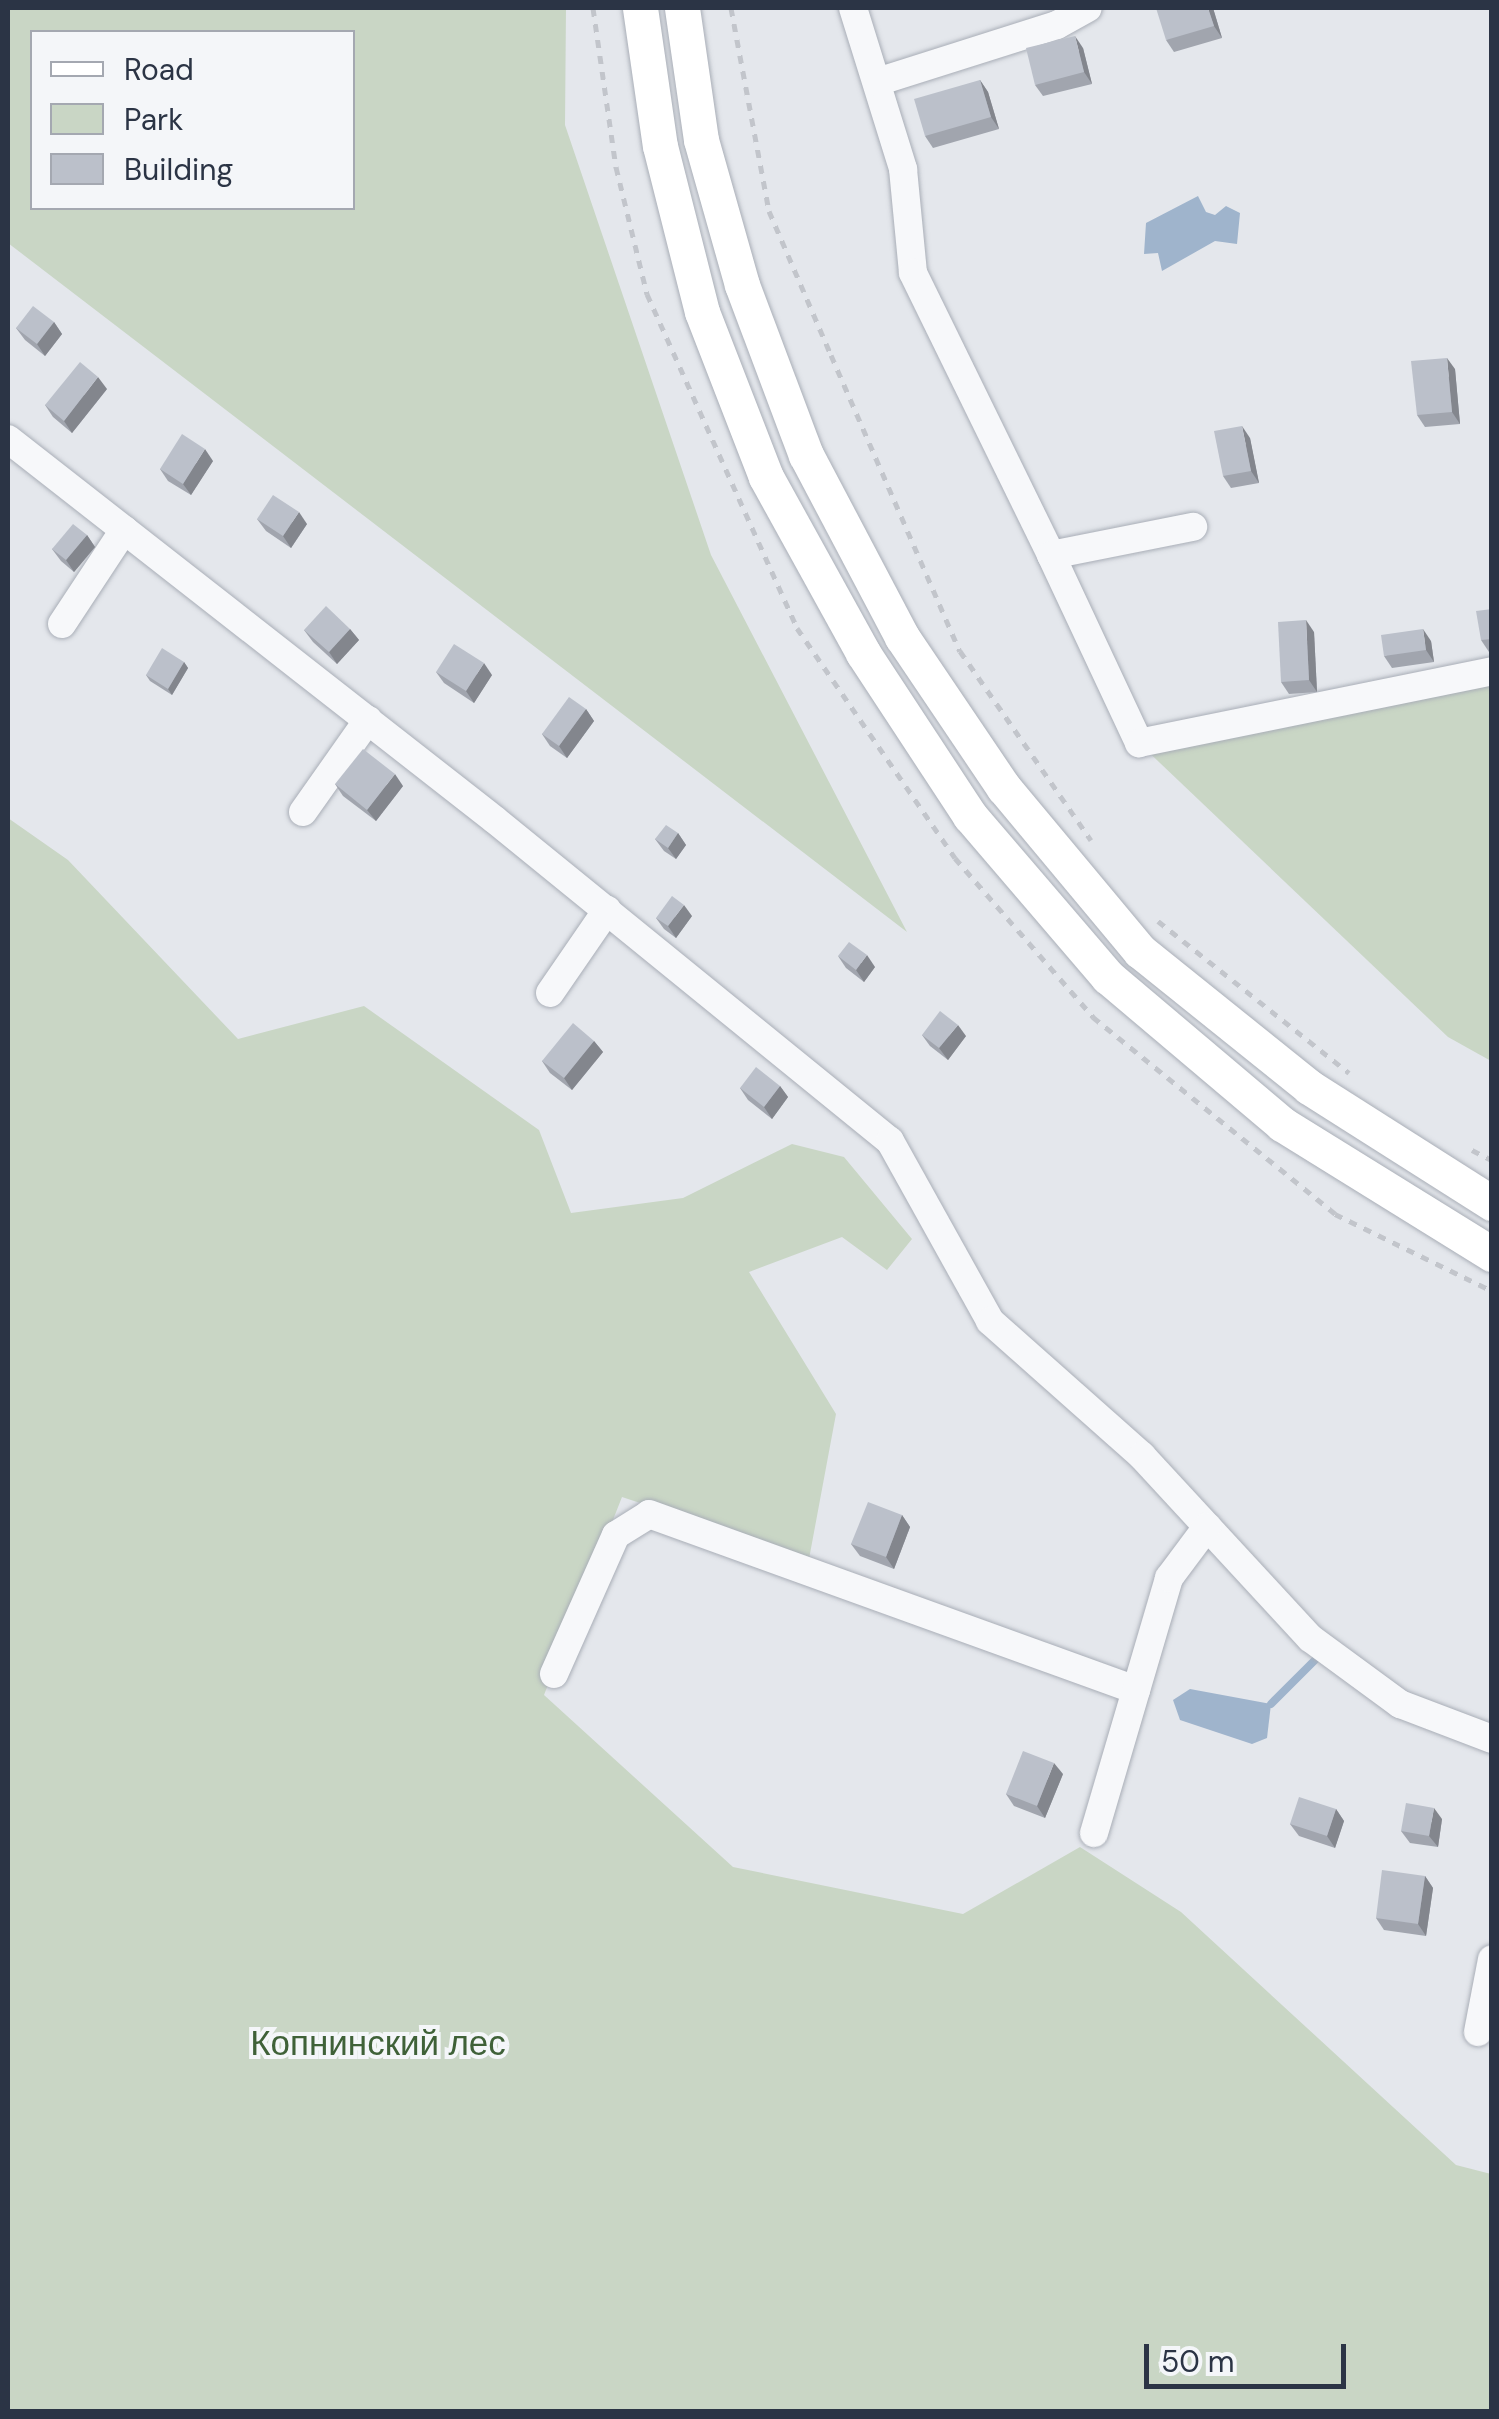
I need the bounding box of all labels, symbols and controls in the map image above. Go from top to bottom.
legend [30,30,355,210]
text: Road [124,50,194,89]
text: Park [124,100,183,139]
text: Building [124,150,233,189]
park label: Копнинский лес [250,2022,506,2064]
scale bar [1149,2324,1352,2386]
text: 50 m [1161,2342,1235,2381]

